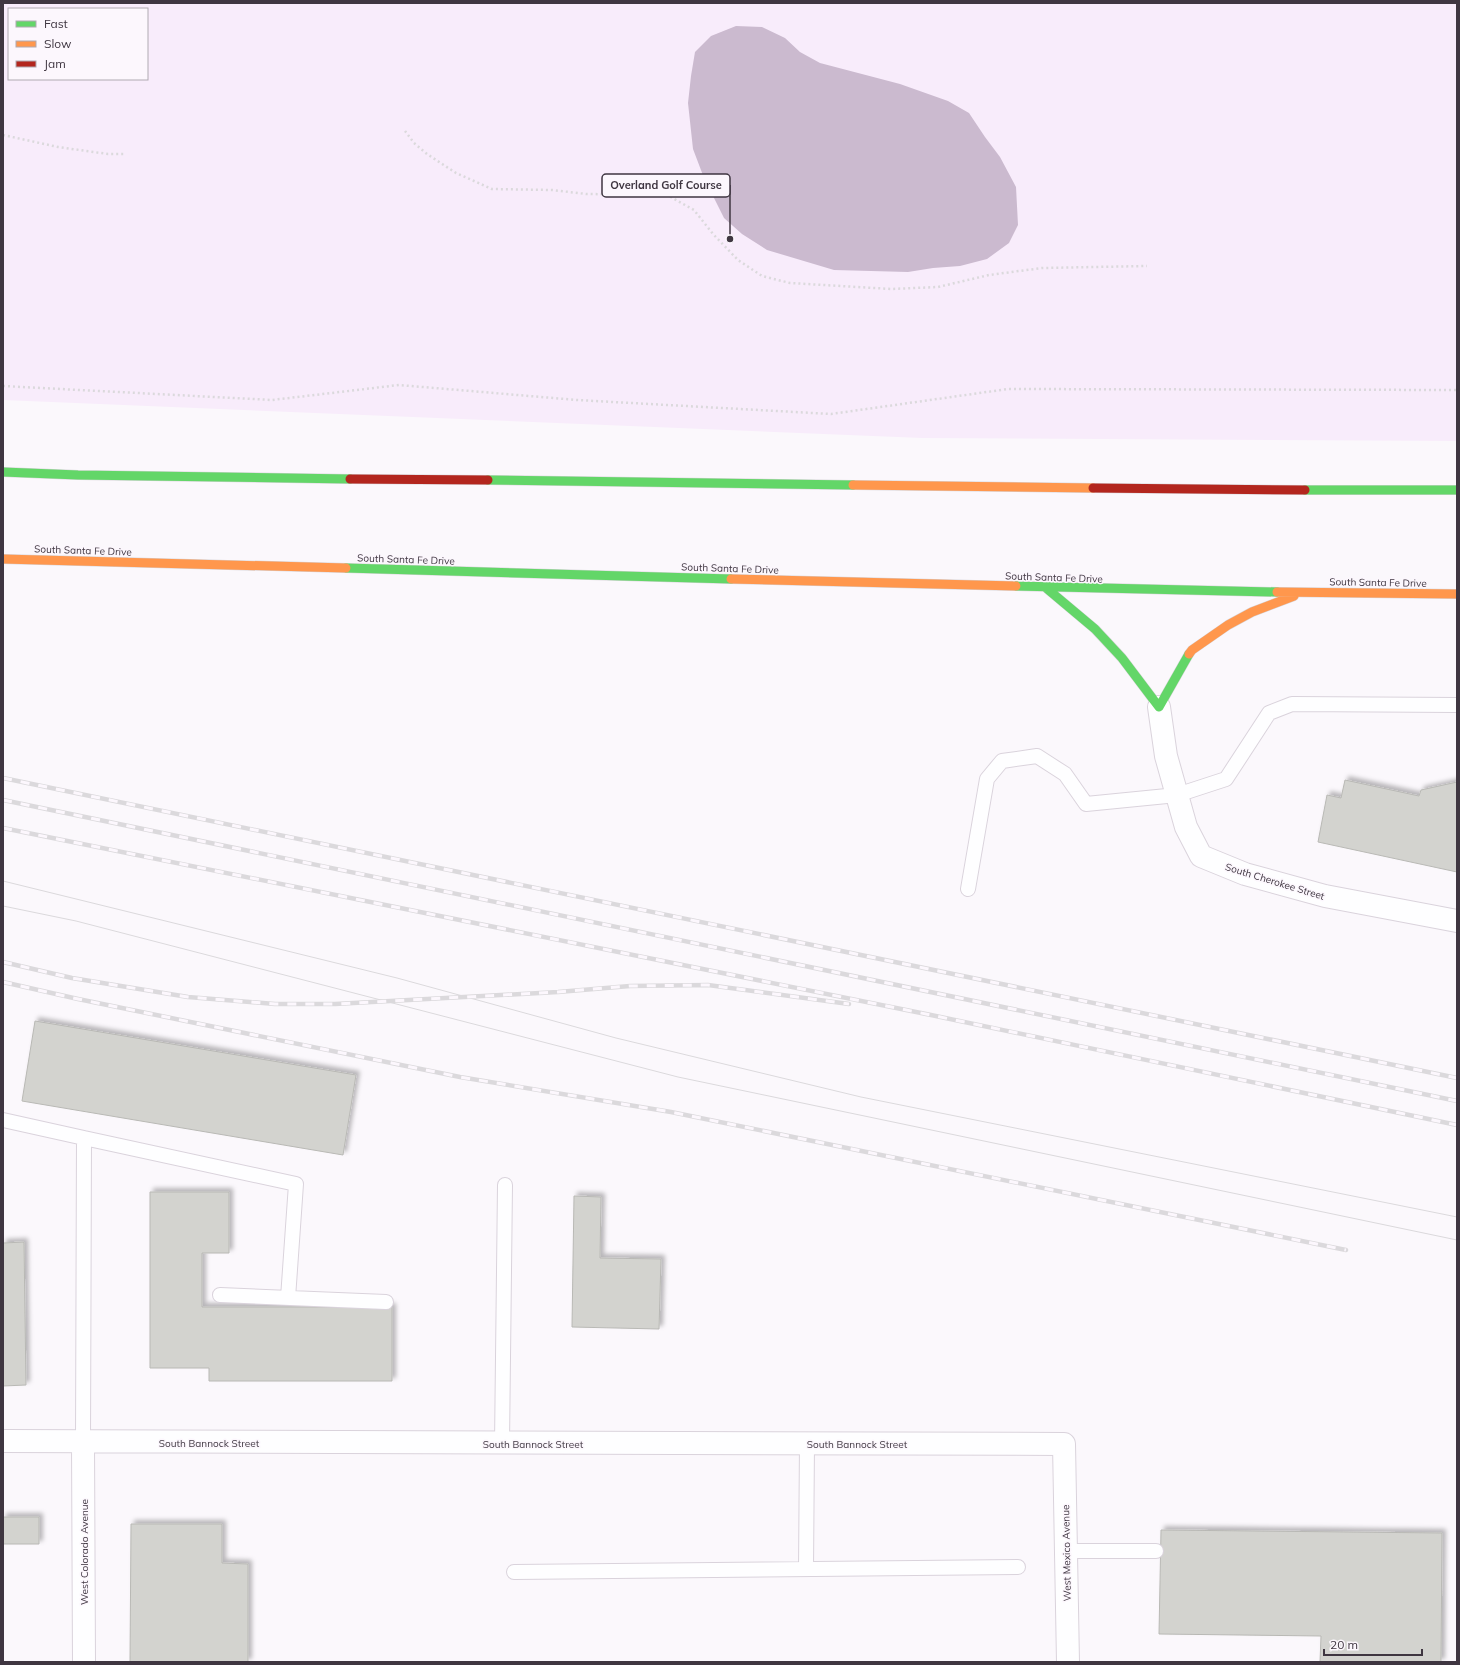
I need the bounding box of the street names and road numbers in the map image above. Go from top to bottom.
street label: South Santa Fe Drive [34,542,132,559]
street label: South Santa Fe Drive [357,551,455,568]
street label: South Santa Fe Drive [681,560,779,577]
street label: South Santa Fe Drive [1005,569,1103,586]
street label: South Santa Fe Drive [1329,575,1427,590]
street label: South Cherokee Street [1224,860,1327,903]
street label: South Bannock Street [159,1437,260,1450]
street label: South Bannock Street [483,1438,584,1451]
street label: South Bannock Street [807,1438,908,1451]
street label: West Colorado Avenue [78,1499,91,1605]
street label: West Mexico Avenue [1059,1505,1074,1601]

